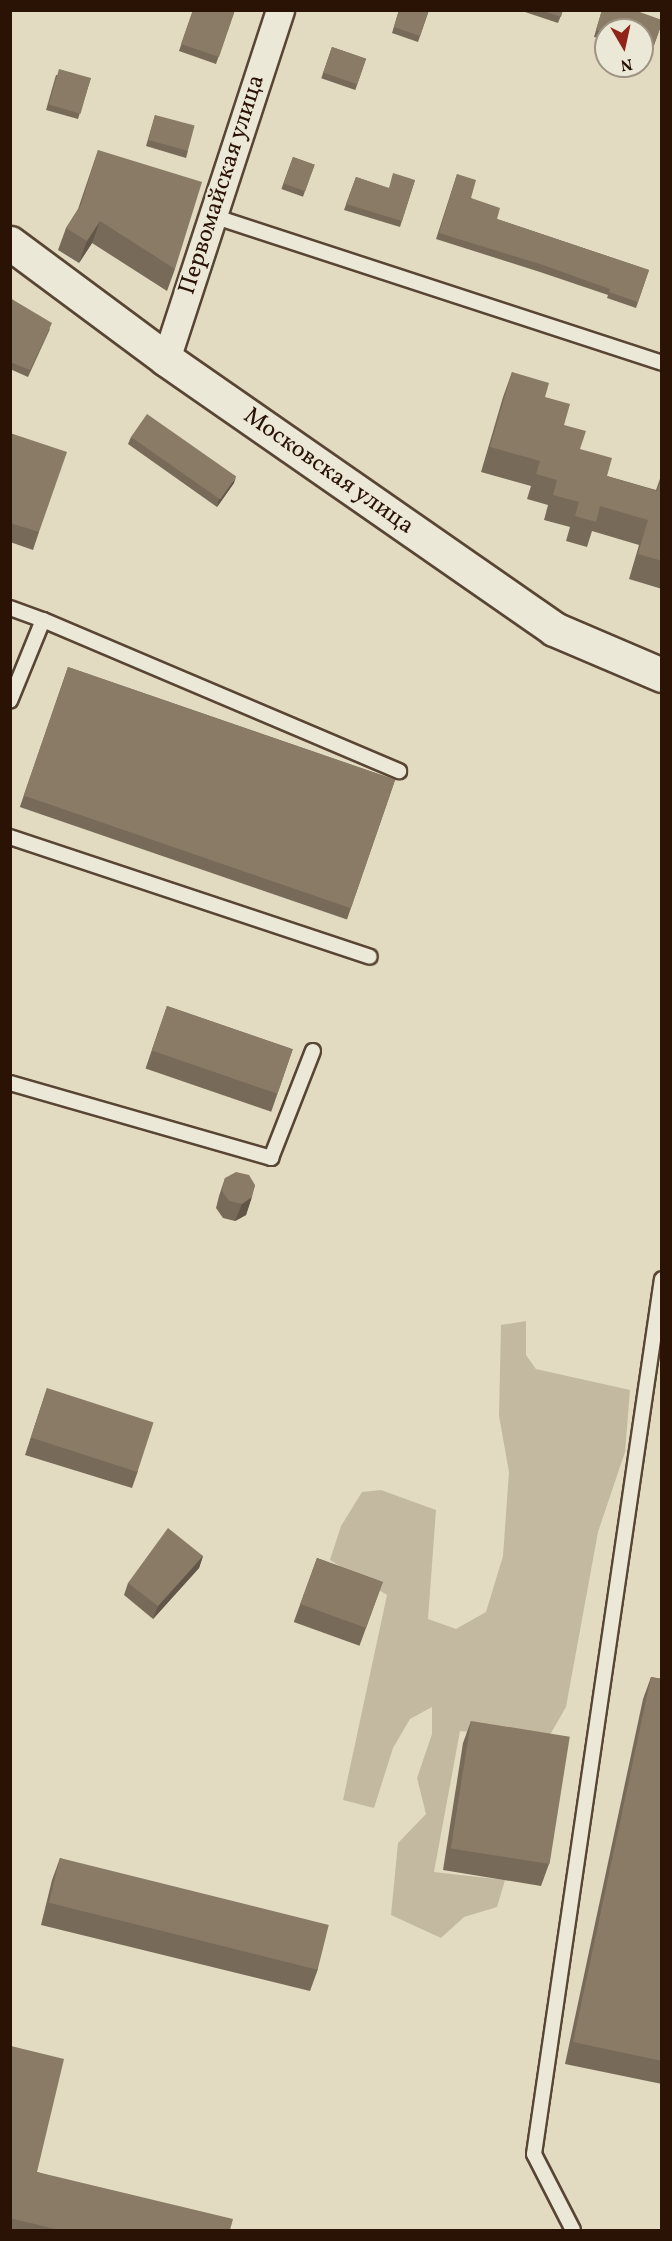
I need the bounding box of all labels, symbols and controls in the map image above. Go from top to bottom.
north arrow [594,18,654,78]
text: N [619,52,634,76]
street label: Первомайская улица [174,71,272,299]
street label: Московская улица [237,402,419,542]

